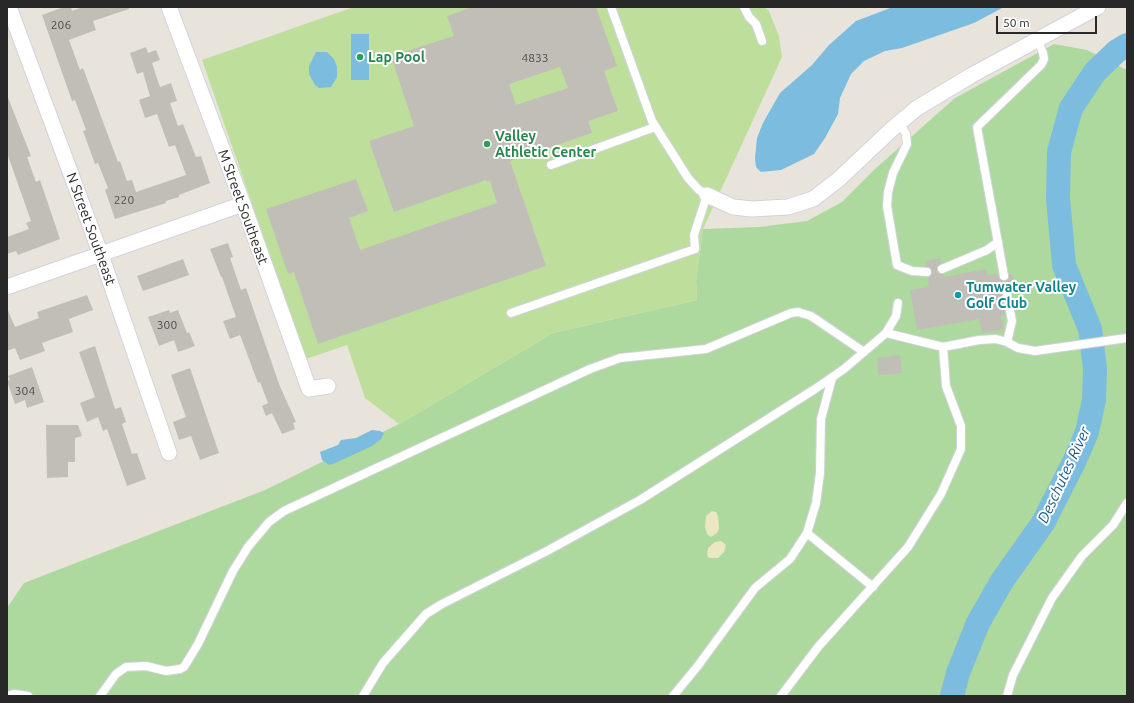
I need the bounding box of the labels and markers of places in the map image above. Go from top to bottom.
place label: Lap Pool [368,49,425,65]
marker: Lap Pool [355,52,365,62]
place label: Valley Athletic Center [495,128,596,160]
marker: Valley Athletic Center [482,139,492,149]
place label: Tumwater Valley Golf Club [966,279,1076,312]
marker: Tumwater Valley Golf Club [953,290,963,300]

